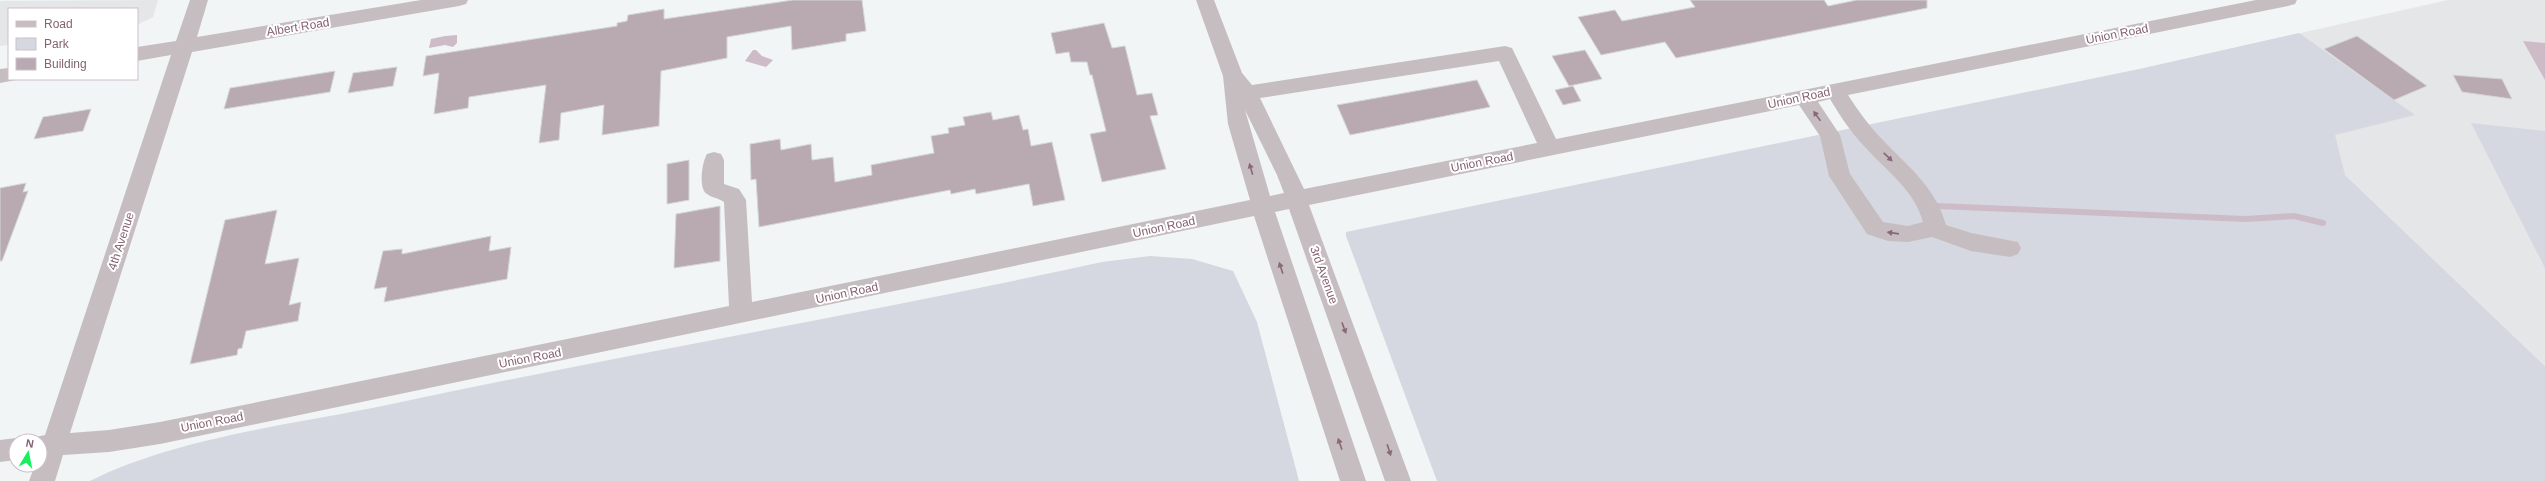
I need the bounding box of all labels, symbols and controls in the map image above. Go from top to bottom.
legend [8,8,138,80]
street label: Albert Road [266,15,330,39]
text: Road [44,17,73,31]
street label: Union Road [2085,21,2149,47]
text: Park [44,37,70,51]
text: Building [44,57,87,71]
street label: Union Road [1767,85,1831,111]
one-way arrow [1813,111,1821,121]
street label: Union Road [1450,149,1514,175]
one-way arrow [1883,152,1892,161]
one-way arrow [1248,163,1254,175]
street label: 4th Avenue [105,210,137,272]
street label: Union Road [1132,214,1196,240]
one-way arrow [1887,230,1899,236]
street label: 3rd Avenue [1307,244,1341,306]
one-way arrow [1278,262,1284,274]
street label: Union Road [815,280,879,306]
one-way arrow [1341,323,1347,335]
street label: Union Road [498,345,562,371]
street label: Union Road [180,409,244,435]
north arrow [8,433,48,473]
text: N [25,437,35,450]
one-way arrow [1337,438,1343,450]
one-way arrow [1386,445,1392,457]

